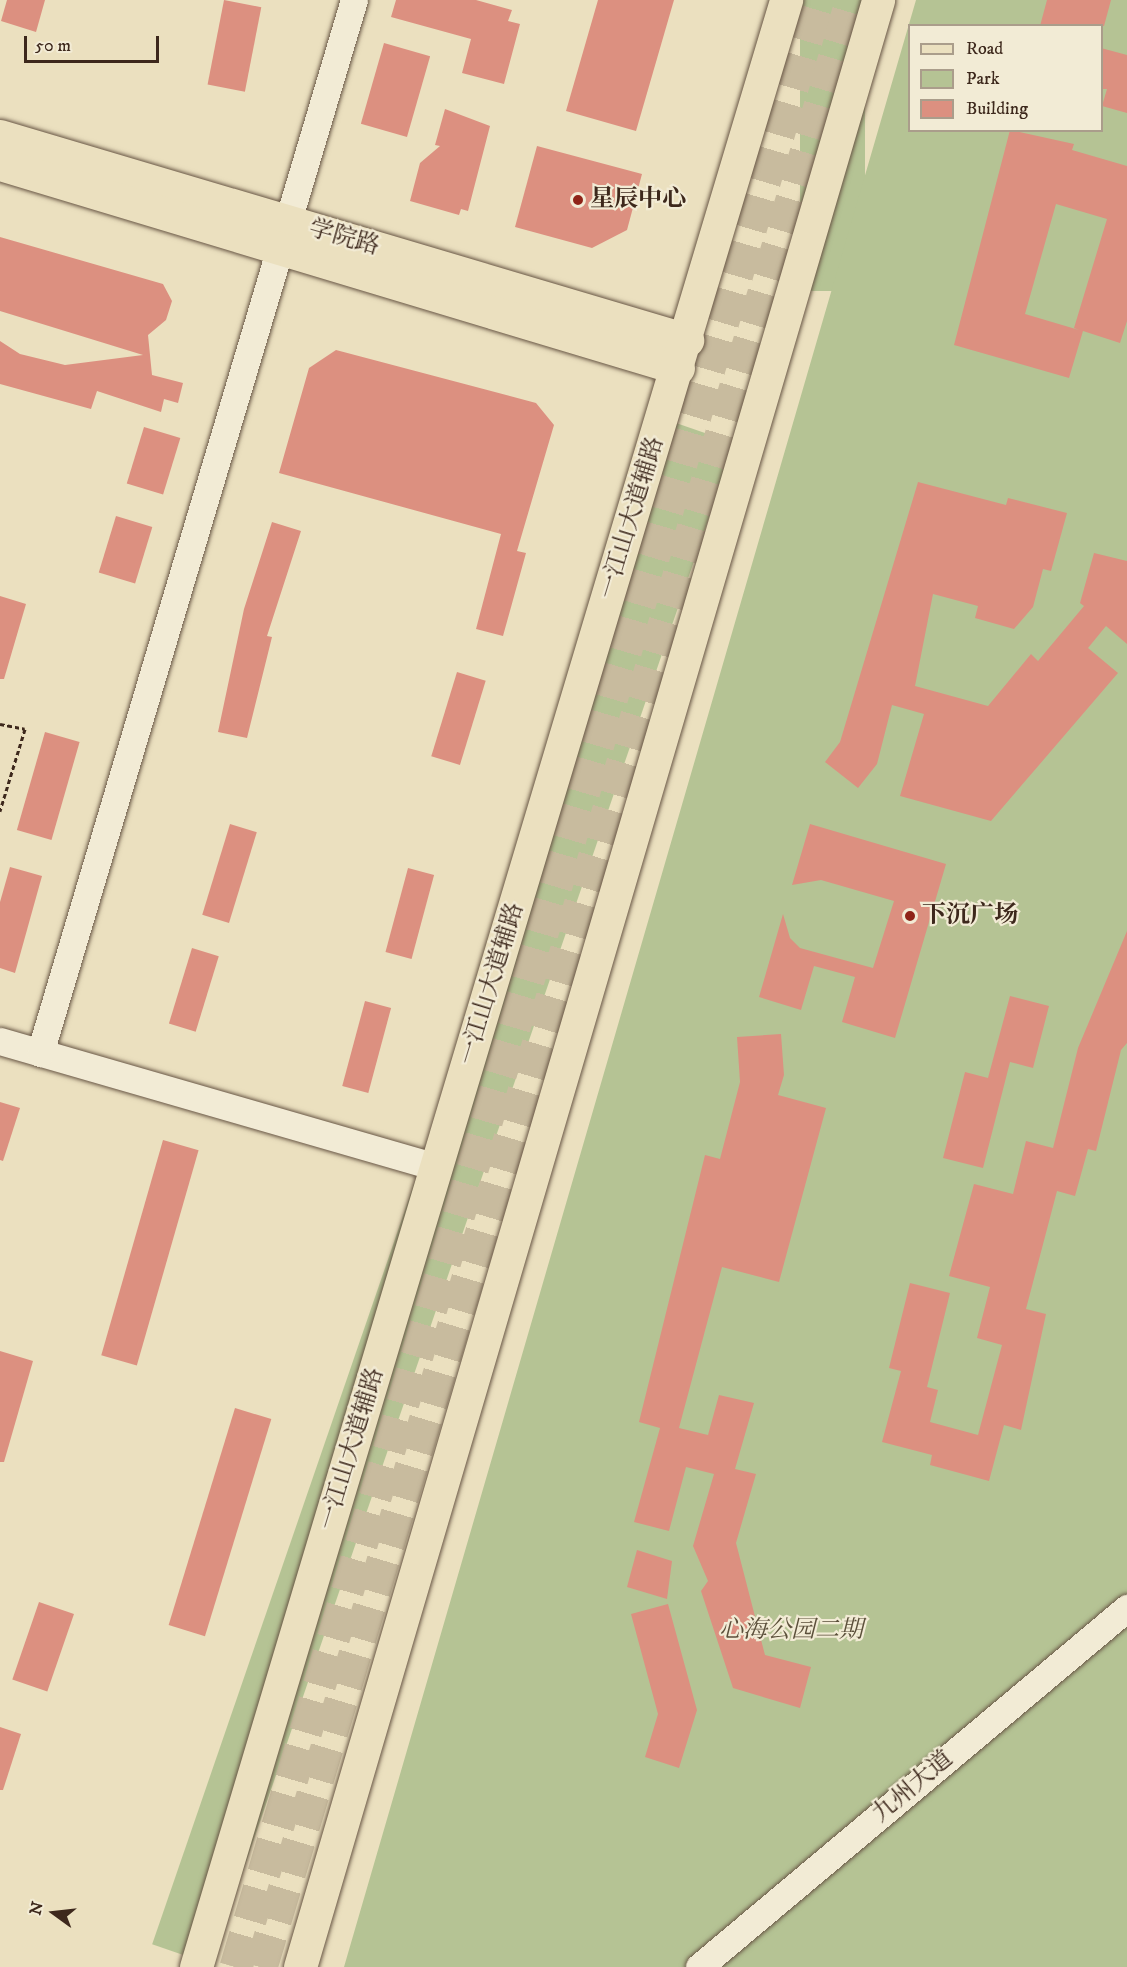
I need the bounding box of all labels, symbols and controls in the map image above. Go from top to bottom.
scale bar [27,24,162,62]
legend [908,24,1103,132]
text: 50 m [35,35,71,57]
text: Road [966,38,1003,60]
text: Park [966,68,1000,90]
text: Building [966,98,1028,120]
place label: 星辰中心 [590,186,686,214]
marker: 星辰中心 [571,193,585,207]
street label: 学院路 [305,214,383,262]
street label: 一江山大道辅路 [594,433,670,603]
street label: 一江山大道辅路 [454,899,530,1069]
place label: 下沉广场 [922,902,1018,930]
marker: 下沉广场 [903,909,917,923]
street label: 一江山大道辅路 [314,1364,390,1534]
park label: 心海公园二期 [719,1617,863,1645]
street label: 九州大道 [867,1745,959,1829]
north arrow [24,1883,84,1943]
text: N [25,1899,48,1917]

